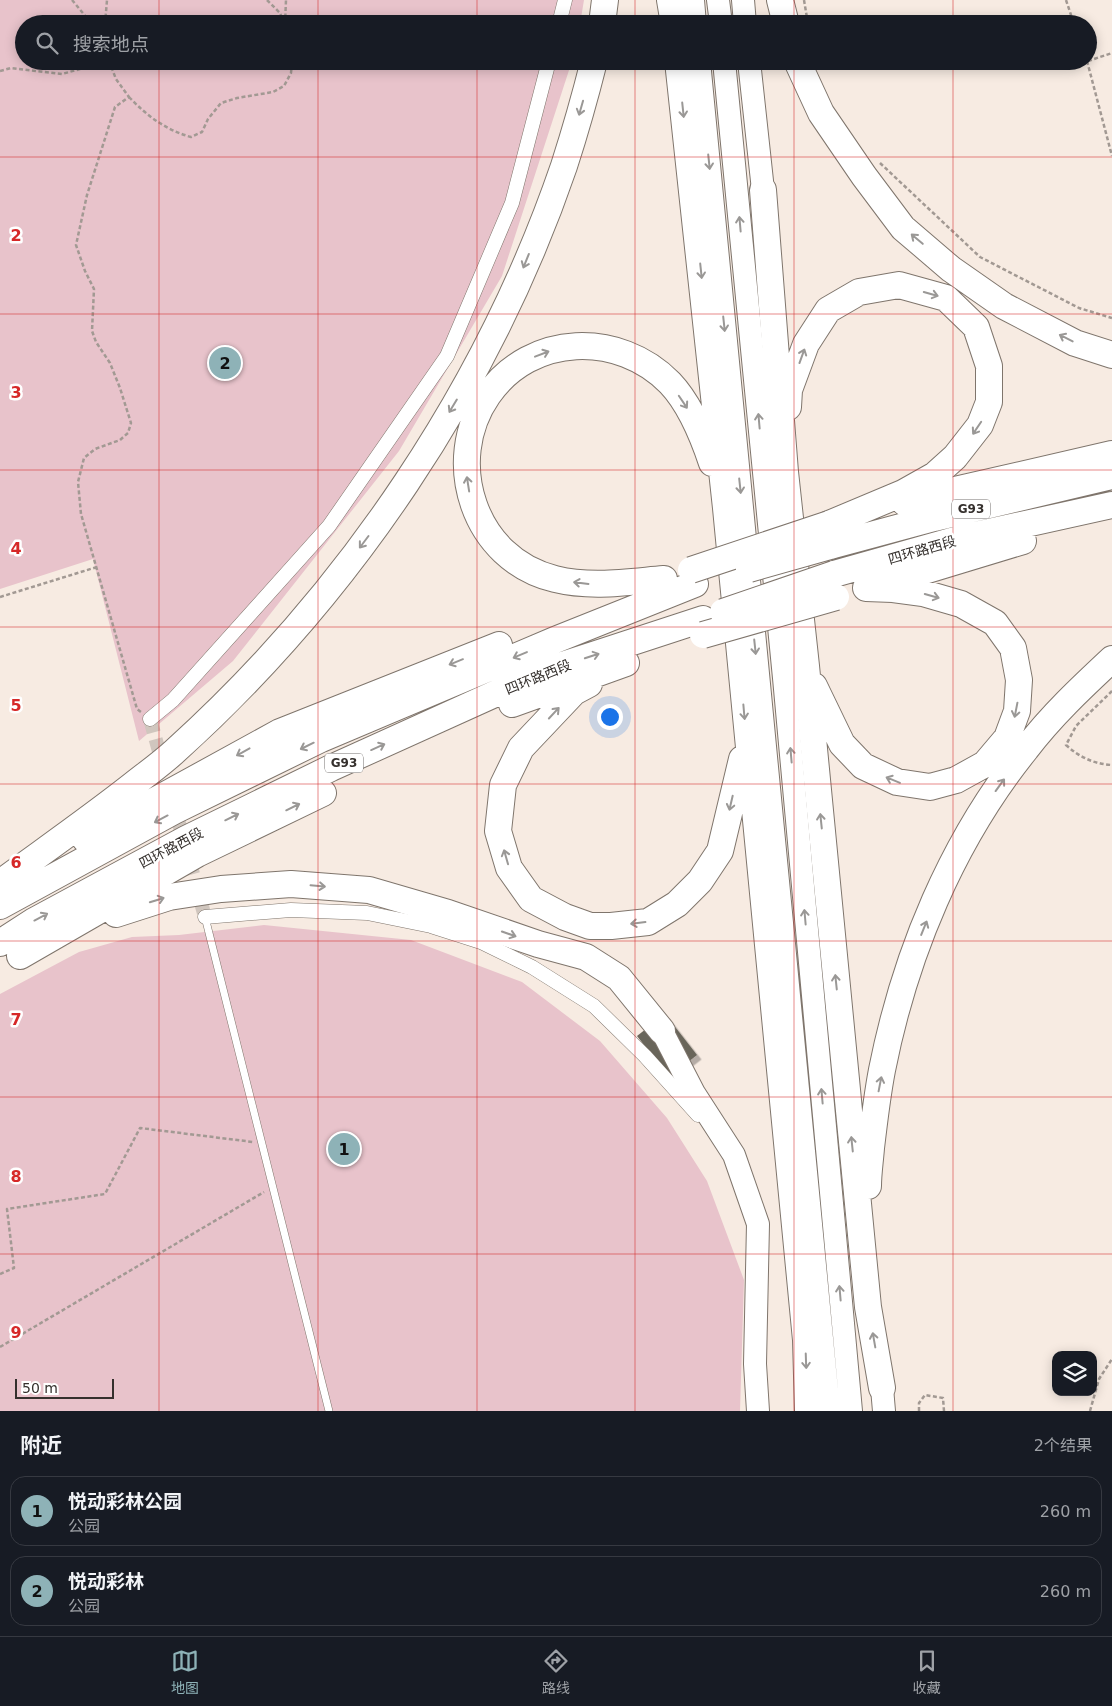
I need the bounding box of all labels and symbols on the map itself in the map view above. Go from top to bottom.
one-way arrow [576,100,586,116]
one-way arrow [679,101,688,117]
one-way arrow [704,154,713,170]
one-way arrow [735,216,745,232]
text: 2 [10,226,22,245]
one-way arrow [910,234,923,245]
one-way arrow [521,253,530,268]
one-way arrow [696,263,705,279]
one-way arrow [922,290,938,300]
one-way arrow [719,315,729,331]
one-way arrow [1059,333,1074,343]
pin: 2 [209,344,241,382]
one-way arrow [534,349,549,358]
one-way arrow [798,349,807,364]
text: 3 [10,383,22,402]
one-way arrow [678,395,688,409]
one-way arrow [448,399,458,413]
one-way arrow [754,413,764,429]
one-way arrow [972,421,983,435]
one-way arrow [463,476,473,492]
one-way arrow [735,477,745,493]
road number: G93 [952,499,990,518]
street label: 四环路西段 [886,533,958,567]
one-way arrow [359,535,369,549]
text: 4 [10,539,22,558]
one-way arrow [573,578,589,588]
one-way arrow [923,591,939,601]
one-way arrow [750,639,760,655]
one-way arrow [513,650,528,660]
one-way arrow [584,650,600,660]
street label: 四环路西段 [503,656,573,698]
one-way arrow [449,658,464,667]
text: 5 [10,696,22,715]
one-way arrow [1011,701,1021,717]
one-way arrow [740,703,749,719]
your location [597,704,623,730]
one-way arrow [548,706,560,719]
one-way arrow [299,741,314,751]
one-way arrow [370,742,385,751]
one-way arrow [786,747,795,763]
one-way arrow [236,748,250,758]
road number: G93 [325,754,363,772]
one-way arrow [886,774,901,784]
one-way arrow [995,778,1005,792]
one-way arrow [726,794,735,810]
one-way arrow [285,802,300,811]
one-way arrow [224,812,239,822]
one-way arrow [816,813,825,829]
one-way arrow [154,814,169,824]
street label: 四环路西段 [136,825,206,871]
one-way arrow [500,849,510,865]
text: 6 [10,853,22,872]
one-way arrow [310,881,326,891]
one-way arrow [149,895,165,905]
one-way arrow [801,909,810,925]
one-way arrow [34,912,49,922]
one-way arrow [630,918,646,928]
one-way arrow [920,921,930,936]
one-way arrow [501,930,516,939]
one-way arrow [831,975,841,991]
text: 7 [10,1010,22,1029]
one-way arrow [875,1076,885,1092]
one-way arrow [817,1088,827,1104]
pin: 1 [328,1130,360,1168]
one-way arrow [847,1136,857,1152]
text: 8 [10,1167,22,1186]
one-way arrow [835,1285,845,1301]
text: 9 [10,1323,22,1342]
one-way arrow [868,1333,878,1349]
one-way arrow [802,1353,811,1369]
scale bar [15,1376,114,1399]

